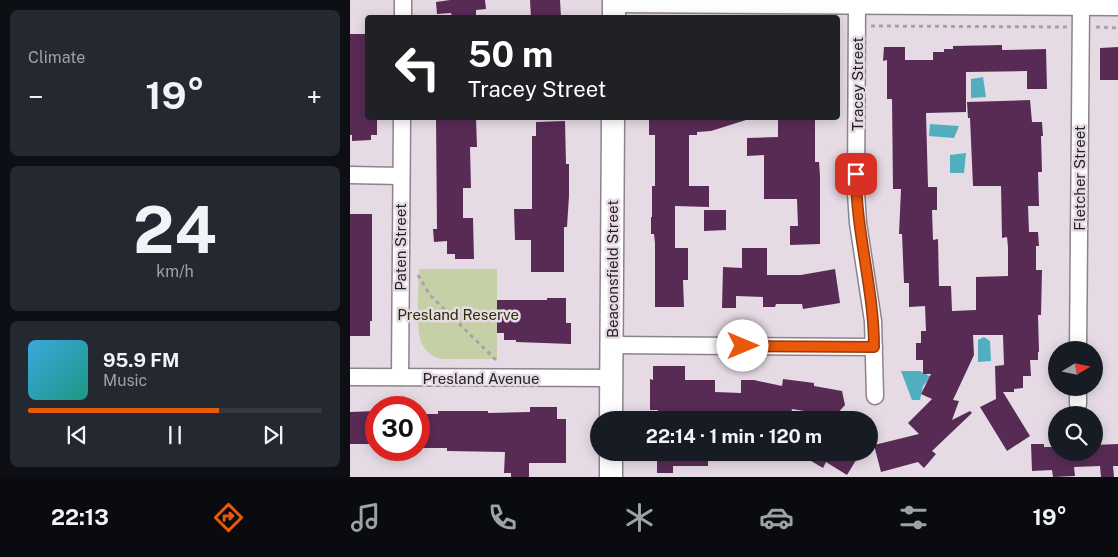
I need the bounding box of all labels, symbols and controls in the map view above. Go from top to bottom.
text: 50 m [468,34,553,75]
icon: left [385,35,450,100]
street label: Tracey Street [849,37,866,131]
text: Climate [28,48,85,67]
text: 19° [145,73,205,118]
text: Tracey Street [468,76,606,102]
text: − [28,80,44,113]
text: + [306,80,322,113]
street label: Fletcher Street [1071,125,1088,231]
pin [835,153,877,195]
icon: arrive [842,160,870,188]
text: 24 [133,191,217,268]
street label: Beaconsfield Street [604,200,621,338]
street label: Paten Street [392,203,409,291]
text: km/h [156,262,194,281]
park label: Presland Reserve [397,306,519,323]
position arrow [716,319,768,371]
north arrow [1048,341,1102,396]
map controls [1048,341,1103,461]
text: 95.9 FM [103,349,179,371]
street label: Presland Avenue [423,370,539,387]
text: Music [103,371,147,390]
speed limit sign: 30 [365,396,430,461]
button: search [1048,406,1103,461]
icon: previous [63,421,91,449]
icon: pause [161,421,189,449]
icon: next [259,421,287,449]
text: 22:14 · 1 min · 120 m [646,425,822,447]
icon: directions [211,500,246,535]
icon: music [348,500,383,535]
icon: phone [485,500,520,535]
icon: climate [622,500,657,535]
icon: car [759,500,794,535]
icon: filters [896,500,931,535]
text: 22:13 [51,504,109,530]
text: 19° [1033,504,1067,530]

